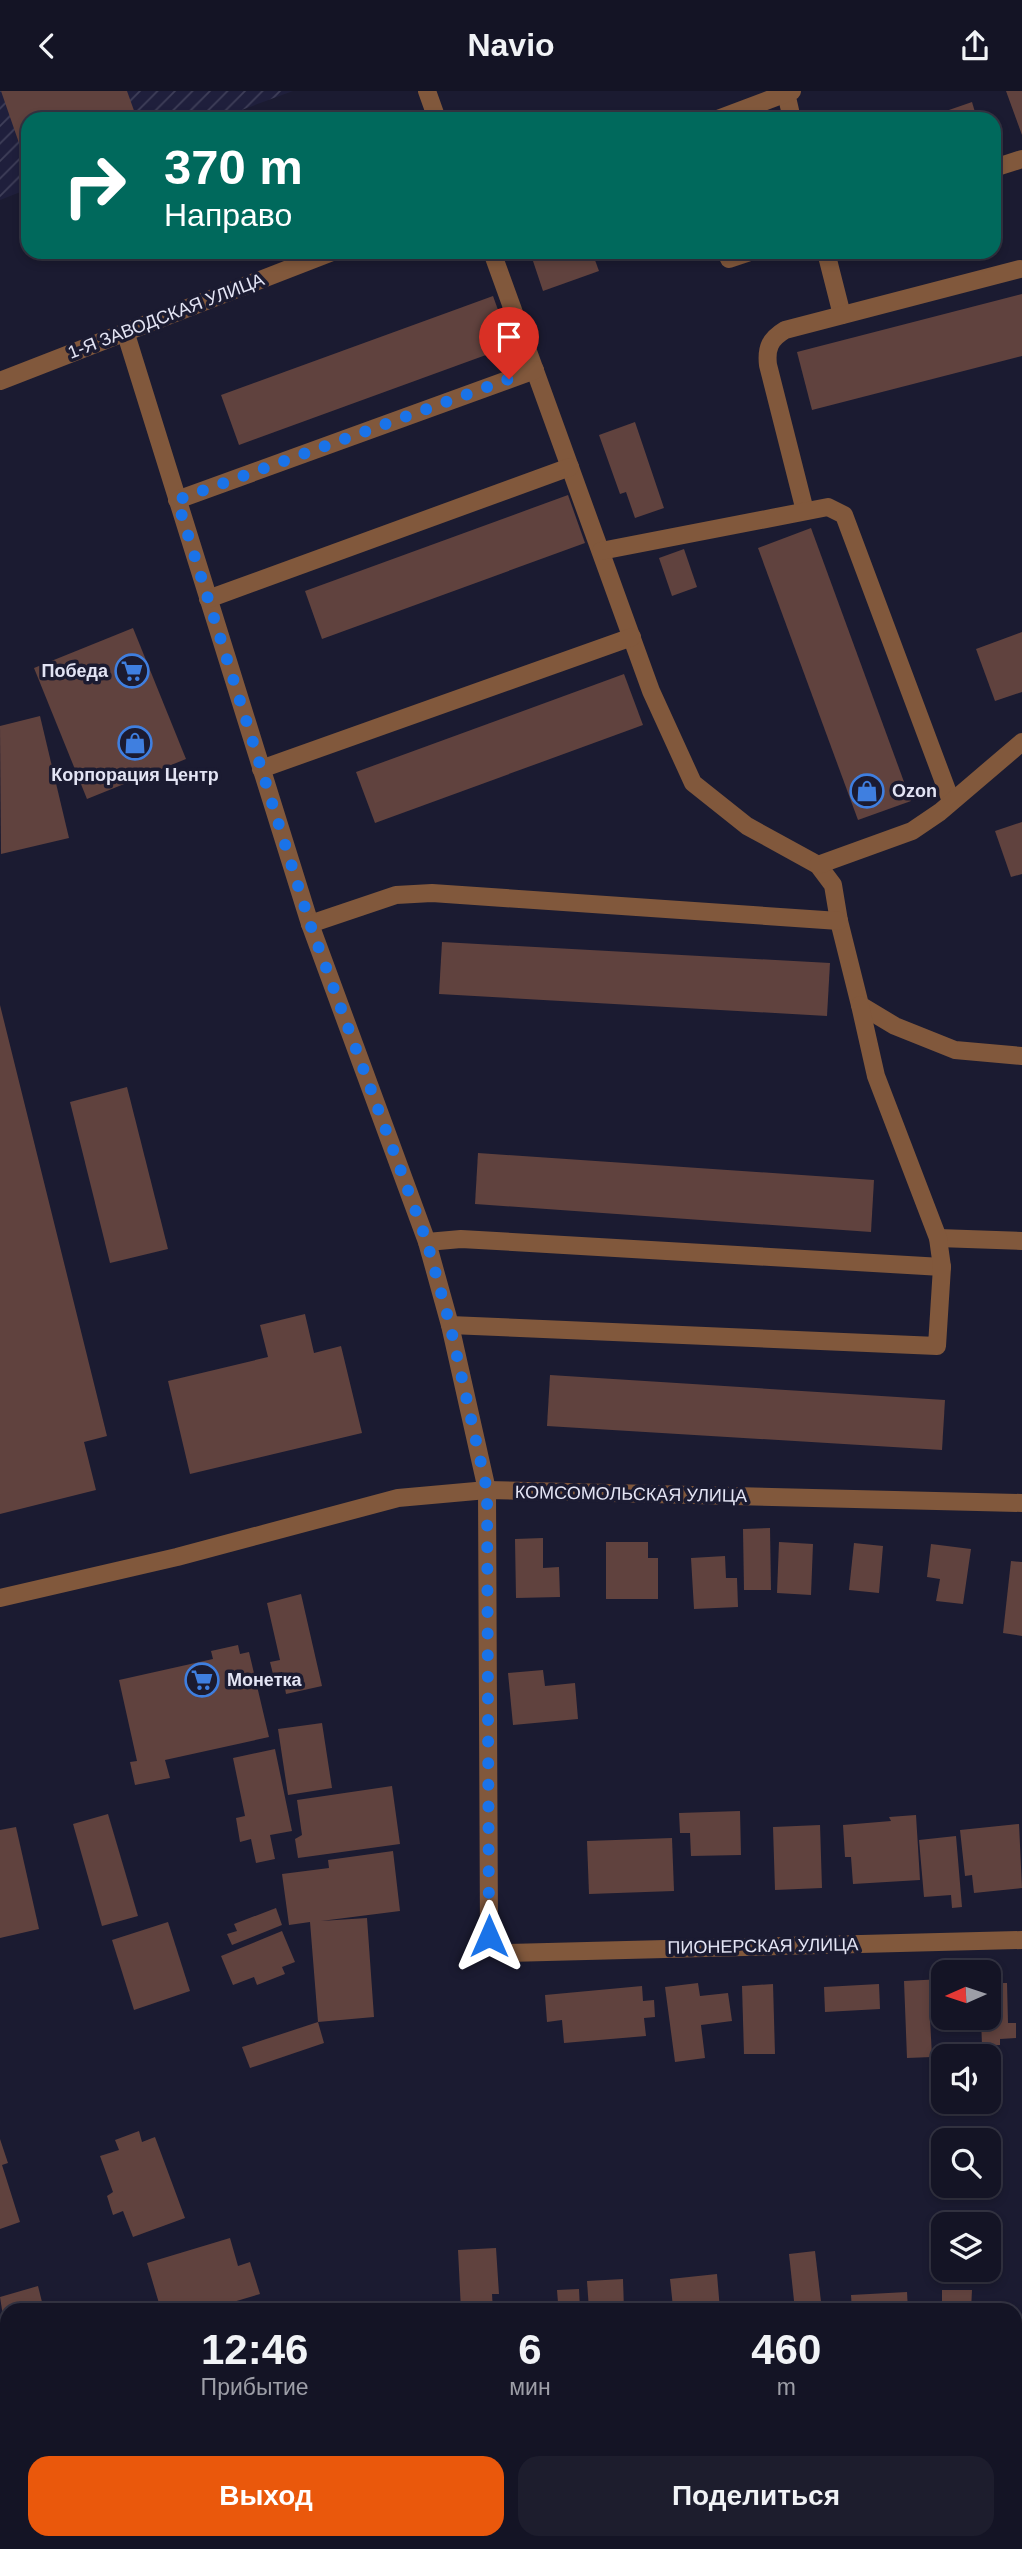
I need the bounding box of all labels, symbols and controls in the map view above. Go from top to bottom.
icon: back [28,27,66,65]
text: Navio [467,27,555,63]
icon: share [956,27,994,65]
icon: right [49,140,140,231]
text: 370 m [164,140,303,194]
text: Направо [164,197,292,233]
street label: 1-Я ЗАВОДСКАЯ УЛИЦА [65,269,267,363]
pin [479,307,539,379]
icon: arrive [490,318,528,356]
supermarket icon: Победа [113,652,151,690]
place label: Победа [42,661,109,681]
shop icon: Корпорация Центр [116,724,154,762]
place label: Корпорация Центр [51,765,219,785]
shop icon: Ozon [848,772,886,810]
place label: Ozon [892,781,937,801]
street label: КОМСОМОЛЬСКАЯ УЛИЦА [515,1482,747,1506]
supermarket icon: Монетка [183,1661,221,1699]
place label: Монетка [227,1670,302,1690]
position arrow [452,1899,526,1973]
street label: ПИОНЕРСКАЯ УЛИЦА [667,1934,859,1958]
north arrow [931,1960,1001,2030]
map controls [931,1960,1001,2282]
button: sound [931,2044,1001,2114]
button: search [931,2128,1001,2198]
button: layers [931,2212,1001,2282]
text: 12:46 [201,2326,308,2373]
text: 6 [518,2326,542,2373]
text: 460 [751,2326,821,2373]
text: Прибытие [201,2374,309,2400]
text: мин [509,2374,551,2400]
text: m [777,2374,796,2400]
button: Выход [28,2456,504,2536]
button: Поделиться [518,2456,994,2536]

